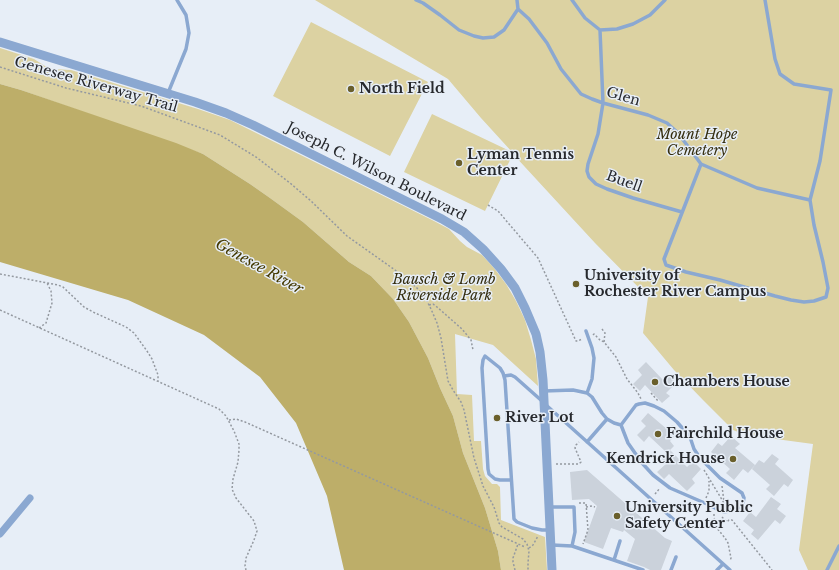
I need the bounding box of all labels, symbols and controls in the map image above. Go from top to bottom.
street label: Genesee Riverway Trail [12,54,180,116]
place label: North Field [359,81,445,97]
marker: North Field [346,84,356,94]
street label: Glen [604,84,642,110]
street label: Joseph C. Wilson Boulevard [283,119,469,225]
park label: Mount Hope Cemetery [657,127,737,160]
place label: Lyman Tennis Center [467,147,574,180]
marker: Lyman Tennis Center [454,158,464,168]
street label: Buell [604,168,644,196]
water label: Genesee River [212,235,306,299]
place label: University of Rochester River Campus [584,268,766,300]
park label: Bausch & Lomb Riverside Park [392,272,496,304]
marker: University of Rochester River Campus [571,279,581,289]
place label: Chambers House [663,374,790,390]
marker: Chambers House [650,377,660,387]
place label: River Lot [505,410,574,426]
marker: River Lot [492,413,502,423]
place label: Fairchild House [666,426,783,442]
marker: Fairchild House [653,429,663,439]
place label: Kendrick House [606,451,725,467]
marker: Kendrick House [728,454,738,464]
place label: University Public Safety Center [625,500,753,532]
marker: University Public Safety Center [612,511,622,521]

